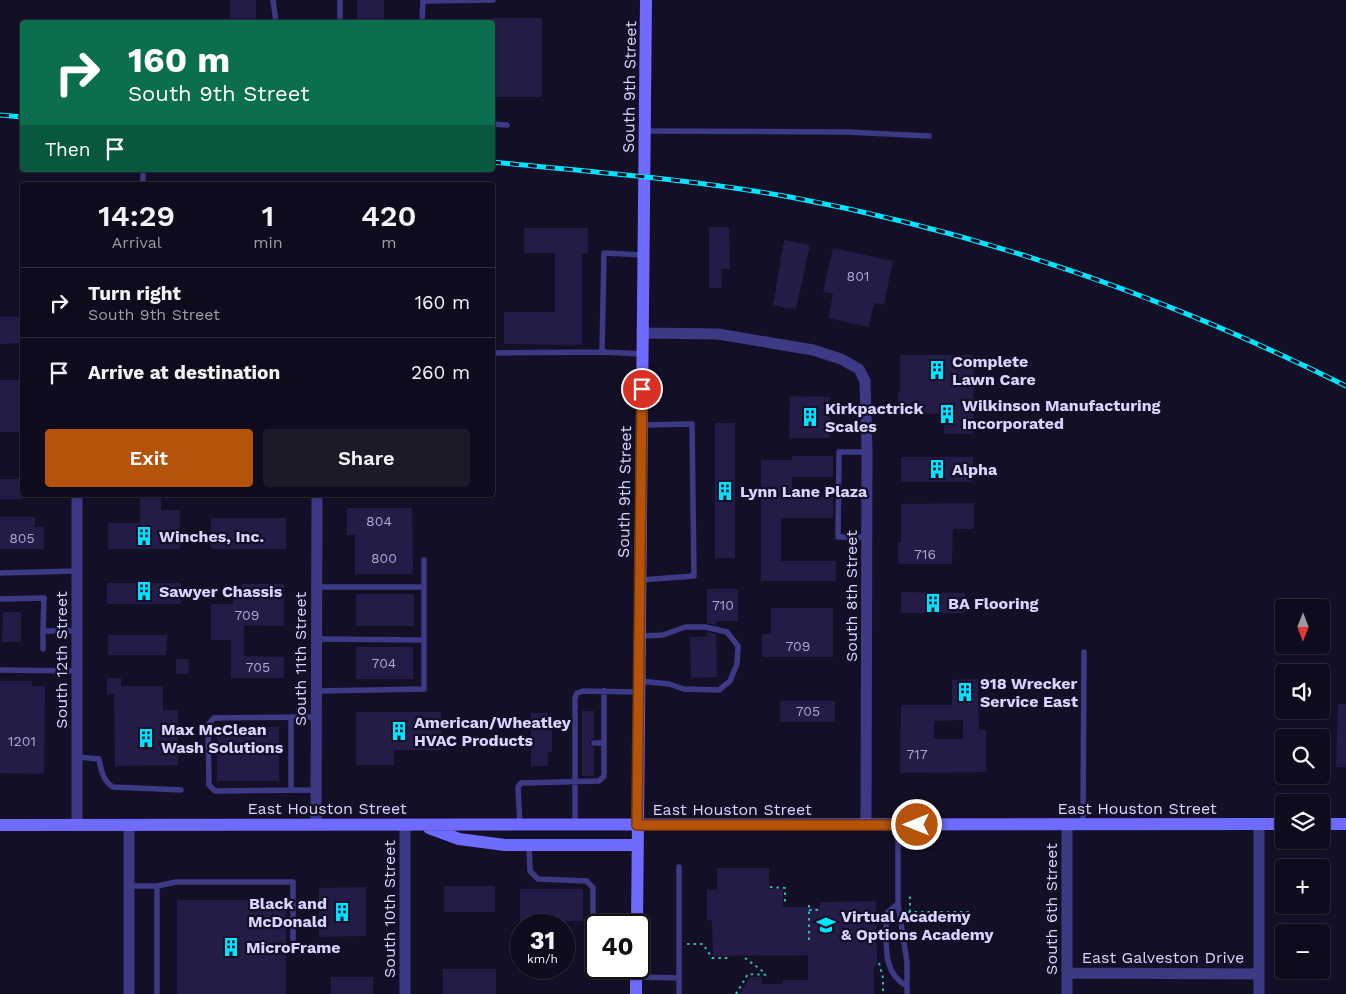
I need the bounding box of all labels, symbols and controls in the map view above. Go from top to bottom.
street label: South 9th Street [619,21,640,153]
text: 160 m [128,39,230,81]
icon: right [45,40,110,105]
text: South 9th Street [128,81,309,106]
icon: arrive [101,135,129,163]
text: Then [45,138,91,161]
text: 14:29 [98,198,175,233]
text: 1 [262,198,274,233]
text: 420 [361,198,417,233]
text: Arrival [112,233,162,252]
text: min [253,233,283,252]
text: m [381,233,396,252]
house number: 801 [847,268,869,284]
text: Turn right [88,282,181,305]
icon: right [45,289,73,317]
text: 160 m [415,291,470,314]
text: South 9th Street [88,305,220,324]
place label: Complete Lawn Care [952,352,1036,389]
icon: arrive [45,359,73,387]
building icon: Complete Lawn Care [926,359,948,381]
text: Arrive at destination [88,361,280,384]
text: 260 m [411,361,470,384]
pin [621,368,663,410]
icon: arrive [628,375,656,403]
place label: Wilkinson Manufacturing Incorporated [962,396,1161,433]
place label: Kirkpactrick Scales [825,399,923,436]
building icon: Wilkinson Manufacturing Incorporated [936,403,958,425]
building icon: Kirkpactrick Scales [799,406,821,428]
street label: South 9th Street [614,426,635,558]
button: Exit [45,429,253,487]
button: Share [263,429,470,487]
building icon: Alpha [926,458,948,480]
place label: Alpha [952,460,998,479]
building icon: Lynn Lane Plaza [714,480,736,502]
place label: Lynn Lane Plaza [740,482,868,501]
house number: 804 [366,513,392,529]
building icon: Winches, Inc. [133,525,155,547]
place label: Winches, Inc. [159,527,264,546]
house number: 805 [9,530,35,546]
street label: South 8th Street [842,530,861,662]
house number: 716 [914,546,936,562]
house number: 800 [371,550,397,566]
building icon: Sawyer Chassis [133,580,155,602]
place label: Sawyer Chassis [159,582,283,601]
street label: South 12th Street [52,591,71,729]
street label: South 11th Street [291,592,310,726]
building icon: BA Flooring [922,592,944,614]
place label: BA Flooring [948,594,1039,613]
house number: 710 [712,597,734,613]
north arrow [1275,599,1330,654]
map controls [1275,599,1330,979]
house number: 709 [235,607,259,623]
house number: 709 [786,638,810,654]
house number: 704 [372,655,396,671]
house number: 705 [246,659,270,675]
button: sound [1275,664,1330,719]
place label: 918 Wrecker Service East [980,674,1078,711]
building icon: 918 Wrecker Service East [954,681,976,703]
house number: 705 [796,703,820,719]
place label: American/Wheatley HVAC Products [414,713,572,750]
place label: Max McClean Wash Solutions [161,720,284,757]
building icon: American/Wheatley HVAC Products [388,720,410,742]
building icon: Max McClean Wash Solutions [135,727,157,749]
button: search [1275,729,1330,784]
house number: 1201 [8,733,36,749]
house number: 717 [906,746,928,762]
button: layers [1275,794,1330,849]
position arrow [890,798,942,850]
street label: East Houston Street [247,799,407,818]
street label: East Houston Street [1057,799,1217,818]
street label: East Houston Street [652,800,812,819]
street label: South 10th Street [380,840,399,978]
street label: South 6th Street [1042,843,1061,975]
button: + [1275,859,1330,914]
place label: Black and McDonald [248,894,327,931]
building icon: Black and McDonald [331,901,353,923]
place label: Virtual Academy & Options Academy [841,907,994,944]
speed limit sign: 40 [585,914,650,979]
school or university icon: Virtual Academy & Options Academy [815,914,837,936]
button: − [1275,924,1330,979]
text: 31 [530,926,555,955]
building icon: MicroFrame [220,936,242,958]
place label: MicroFrame [246,938,341,957]
street label: East Galveston Drive [1082,948,1244,967]
text: km/h [527,952,558,966]

